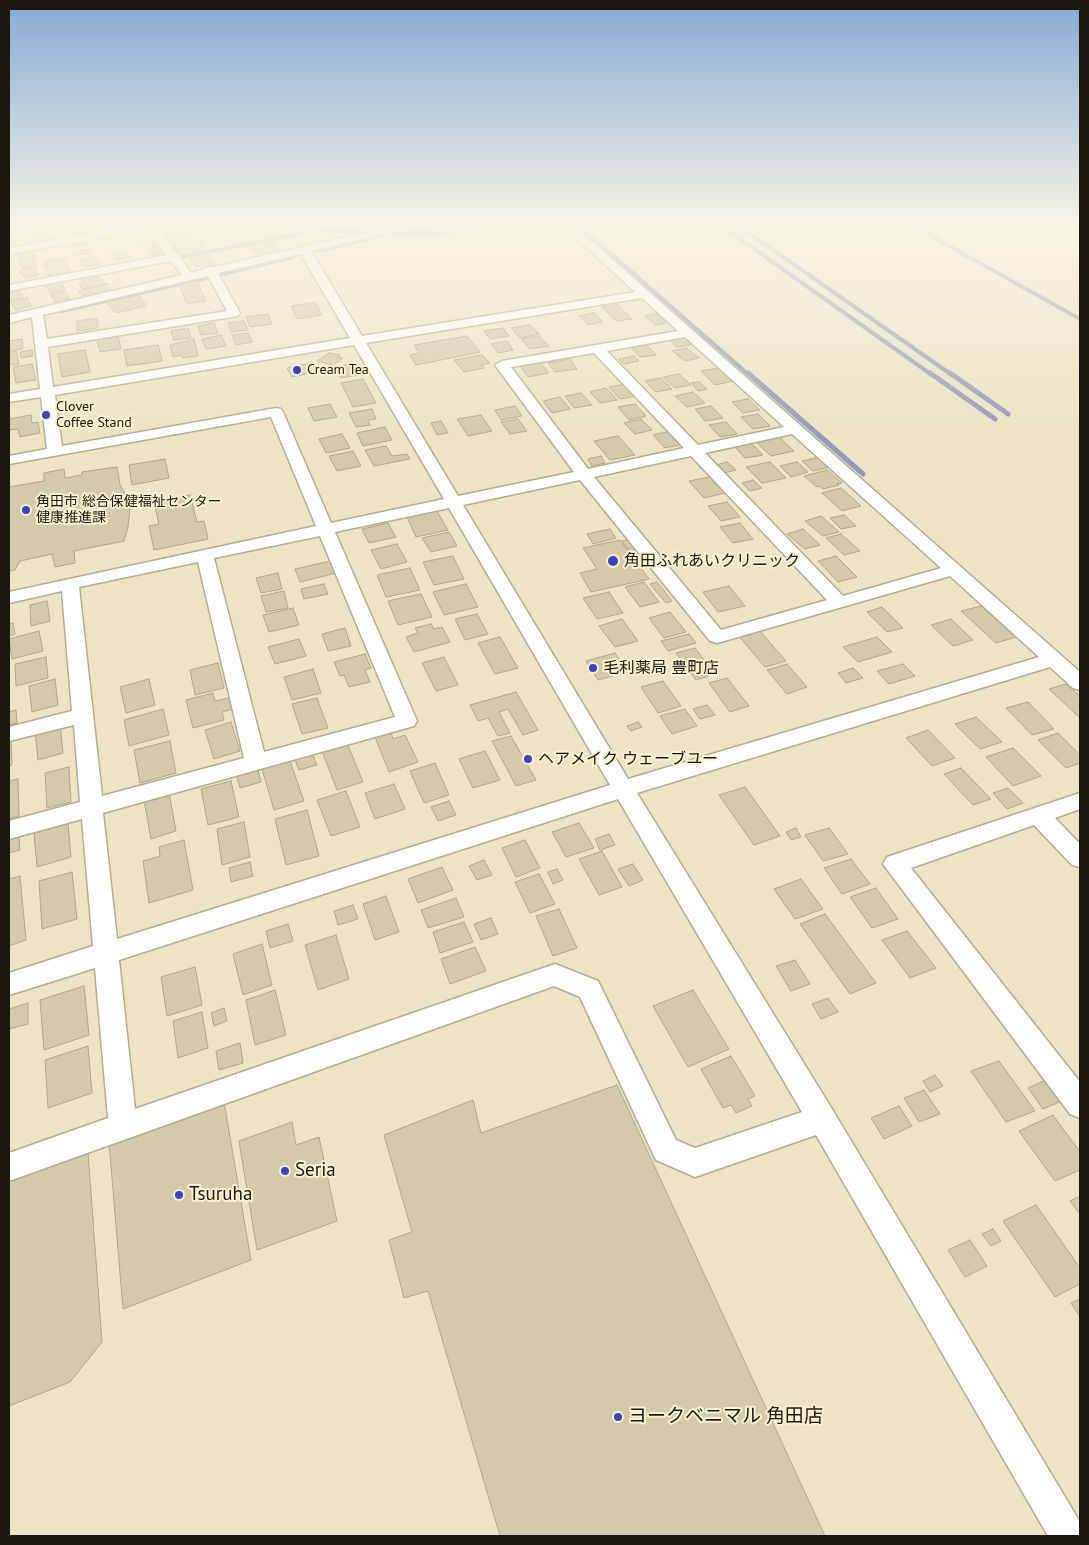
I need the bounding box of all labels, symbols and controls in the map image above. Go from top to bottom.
place label: Cream Tea [307,362,369,378]
marker: Cream Tea [291,364,303,376]
place label: Clover Coffee Stand [56,399,132,432]
marker: Clover Coffee Stand [40,409,52,421]
place label: 角田市 総合保健福祉センター 健康推進課 [36,494,222,526]
marker: 角田市 総合保健福祉センター 健康推進課 [20,504,32,516]
place label: 角田ふれあいクリニック [624,551,800,571]
marker: 角田ふれあいクリニック [606,554,620,568]
place label: 毛利薬局 豊町店 [603,658,719,678]
marker: 毛利薬局 豊町店 [587,662,599,674]
place label: ヘアメイク ウェーブユー [538,749,718,769]
marker: ヘアメイク ウェーブユー [522,753,534,765]
place label: Seria [295,1160,336,1182]
marker: Seria [279,1165,291,1177]
place label: Tsuruha [189,1184,252,1206]
marker: Tsuruha [173,1189,185,1201]
place label: ヨークベニマル 角田店 [628,1406,823,1428]
marker: ヨークベニマル 角田店 [612,1411,624,1423]

